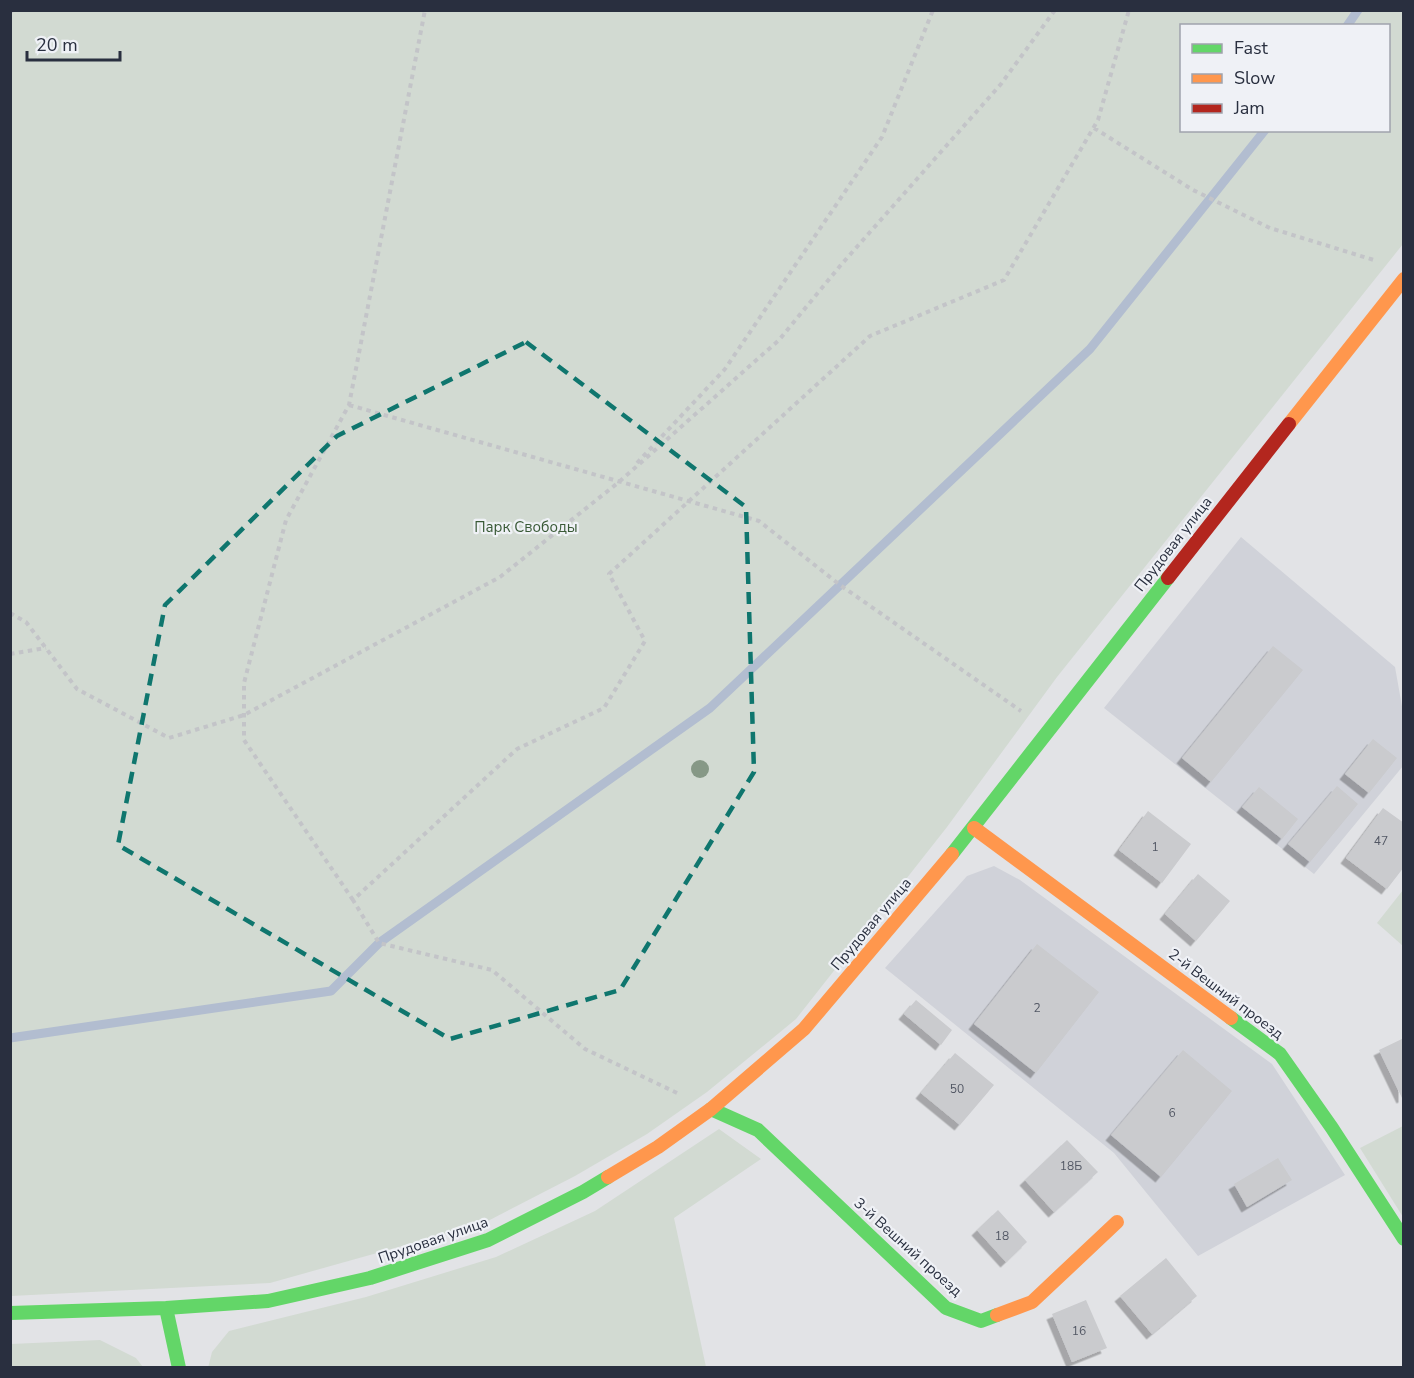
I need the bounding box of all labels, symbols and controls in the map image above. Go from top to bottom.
scale bar [27,24,120,62]
legend [1180,24,1390,132]
text: 20 m [36,33,78,57]
text: Fast [1234,36,1269,60]
text: Slow [1234,66,1275,90]
text: Jam [1233,96,1265,120]
street label: Прудовая улица [1130,492,1216,596]
park label: Парк Свободы [474,517,578,537]
house number: 47 [1374,833,1388,849]
house number: 1 [1151,839,1159,855]
street label: Прудовая улица [826,873,916,975]
street label: 2-й Вешний проезд [1164,944,1288,1044]
house number: 2 [1033,1000,1041,1016]
house number: 50 [950,1081,964,1097]
house number: 6 [1168,1105,1176,1121]
house number: 18Б [1060,1158,1082,1174]
street label: 3-й Вешний проезд [850,1193,966,1301]
street label: Прудовая улица [375,1212,491,1268]
house number: 18 [995,1228,1009,1244]
house number: 16 [1072,1323,1086,1339]

